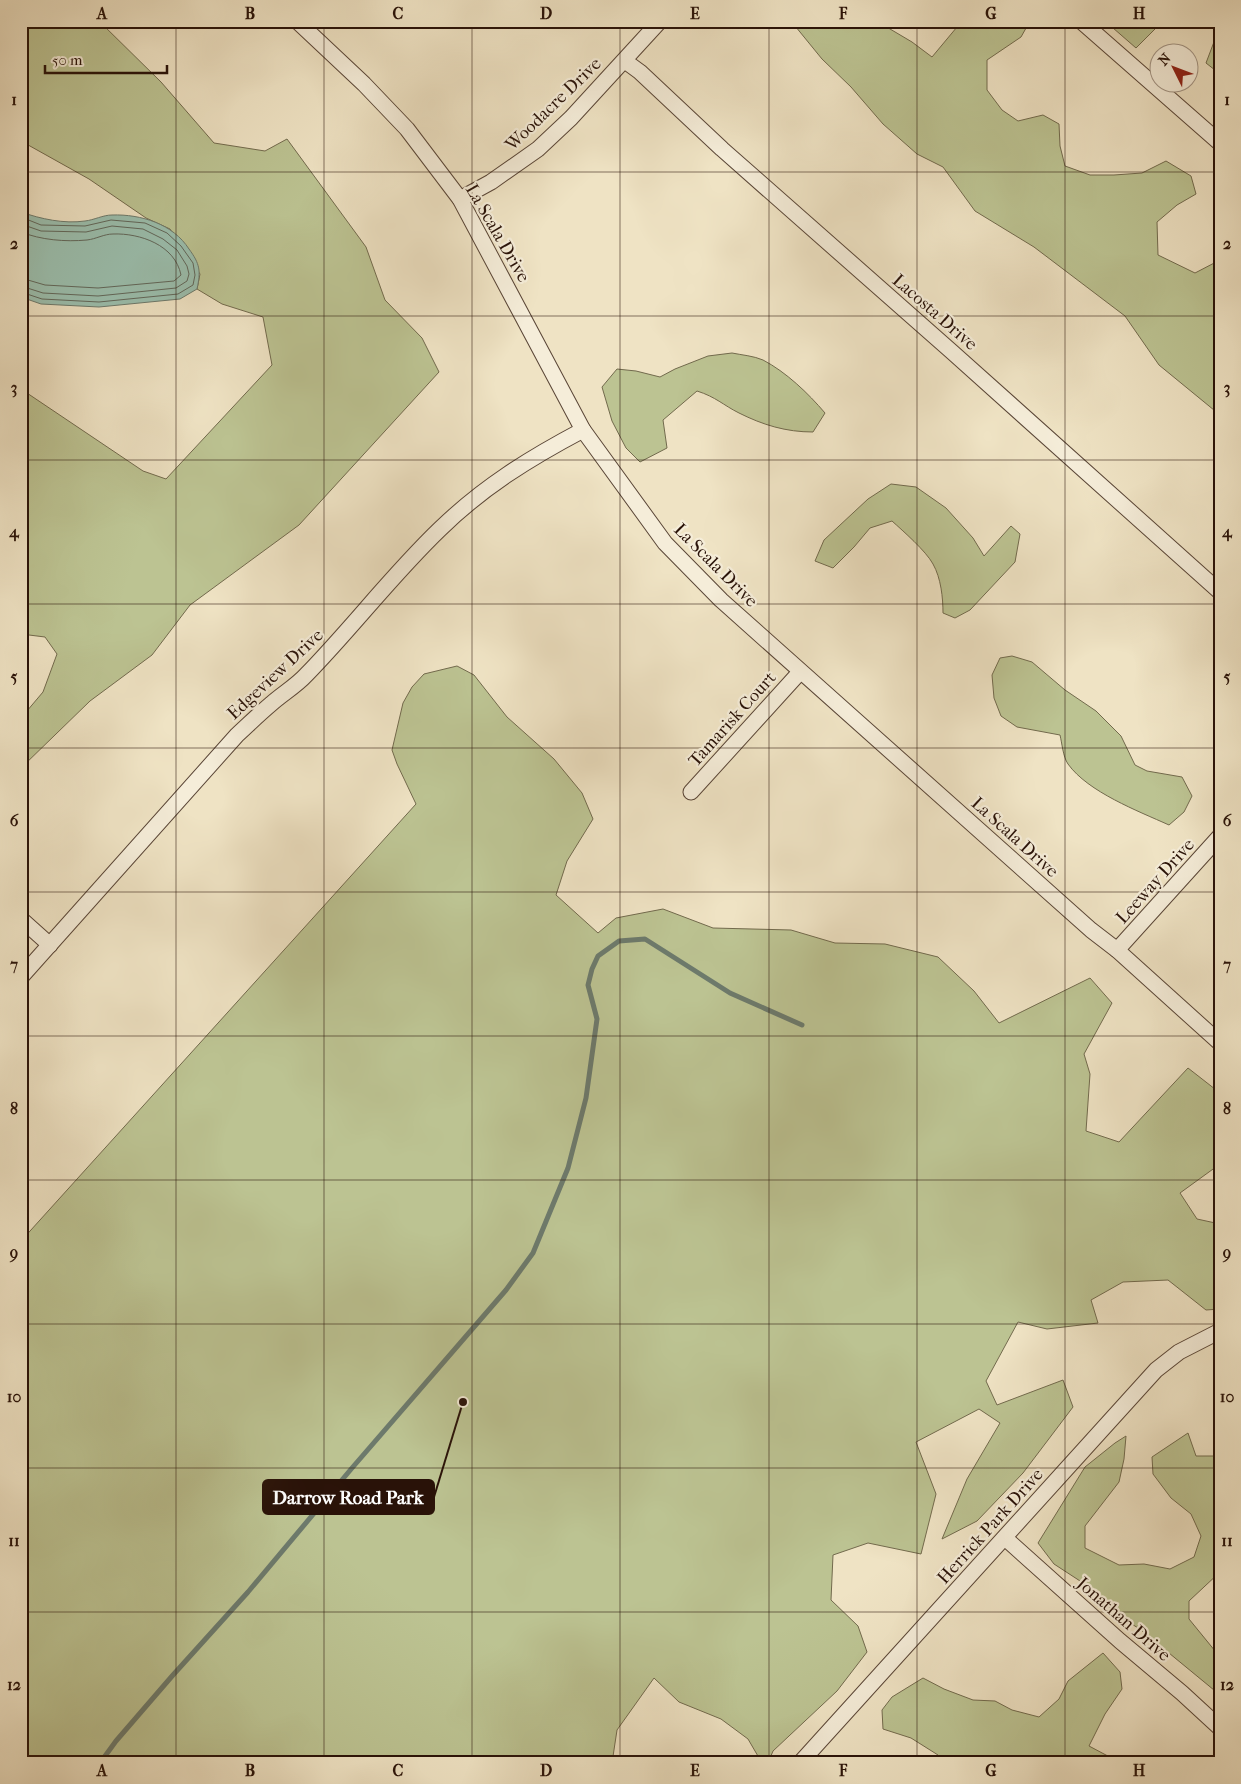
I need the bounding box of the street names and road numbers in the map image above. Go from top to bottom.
street label: Woodacre Drive [500,53,606,156]
street label: La Scala Drive [461,180,534,286]
street label: Lacosta Drive [888,270,981,355]
street label: La Scala Drive [669,519,762,612]
street label: Edgeview Drive [223,625,328,724]
street label: Tamarisk Court [684,667,781,771]
street label: La Scala Drive [967,793,1063,882]
street label: Leeway Drive [1112,834,1199,928]
street label: Herrick Park Drive [933,1464,1048,1588]
street label: Jonathan Drive [1071,1572,1175,1666]

